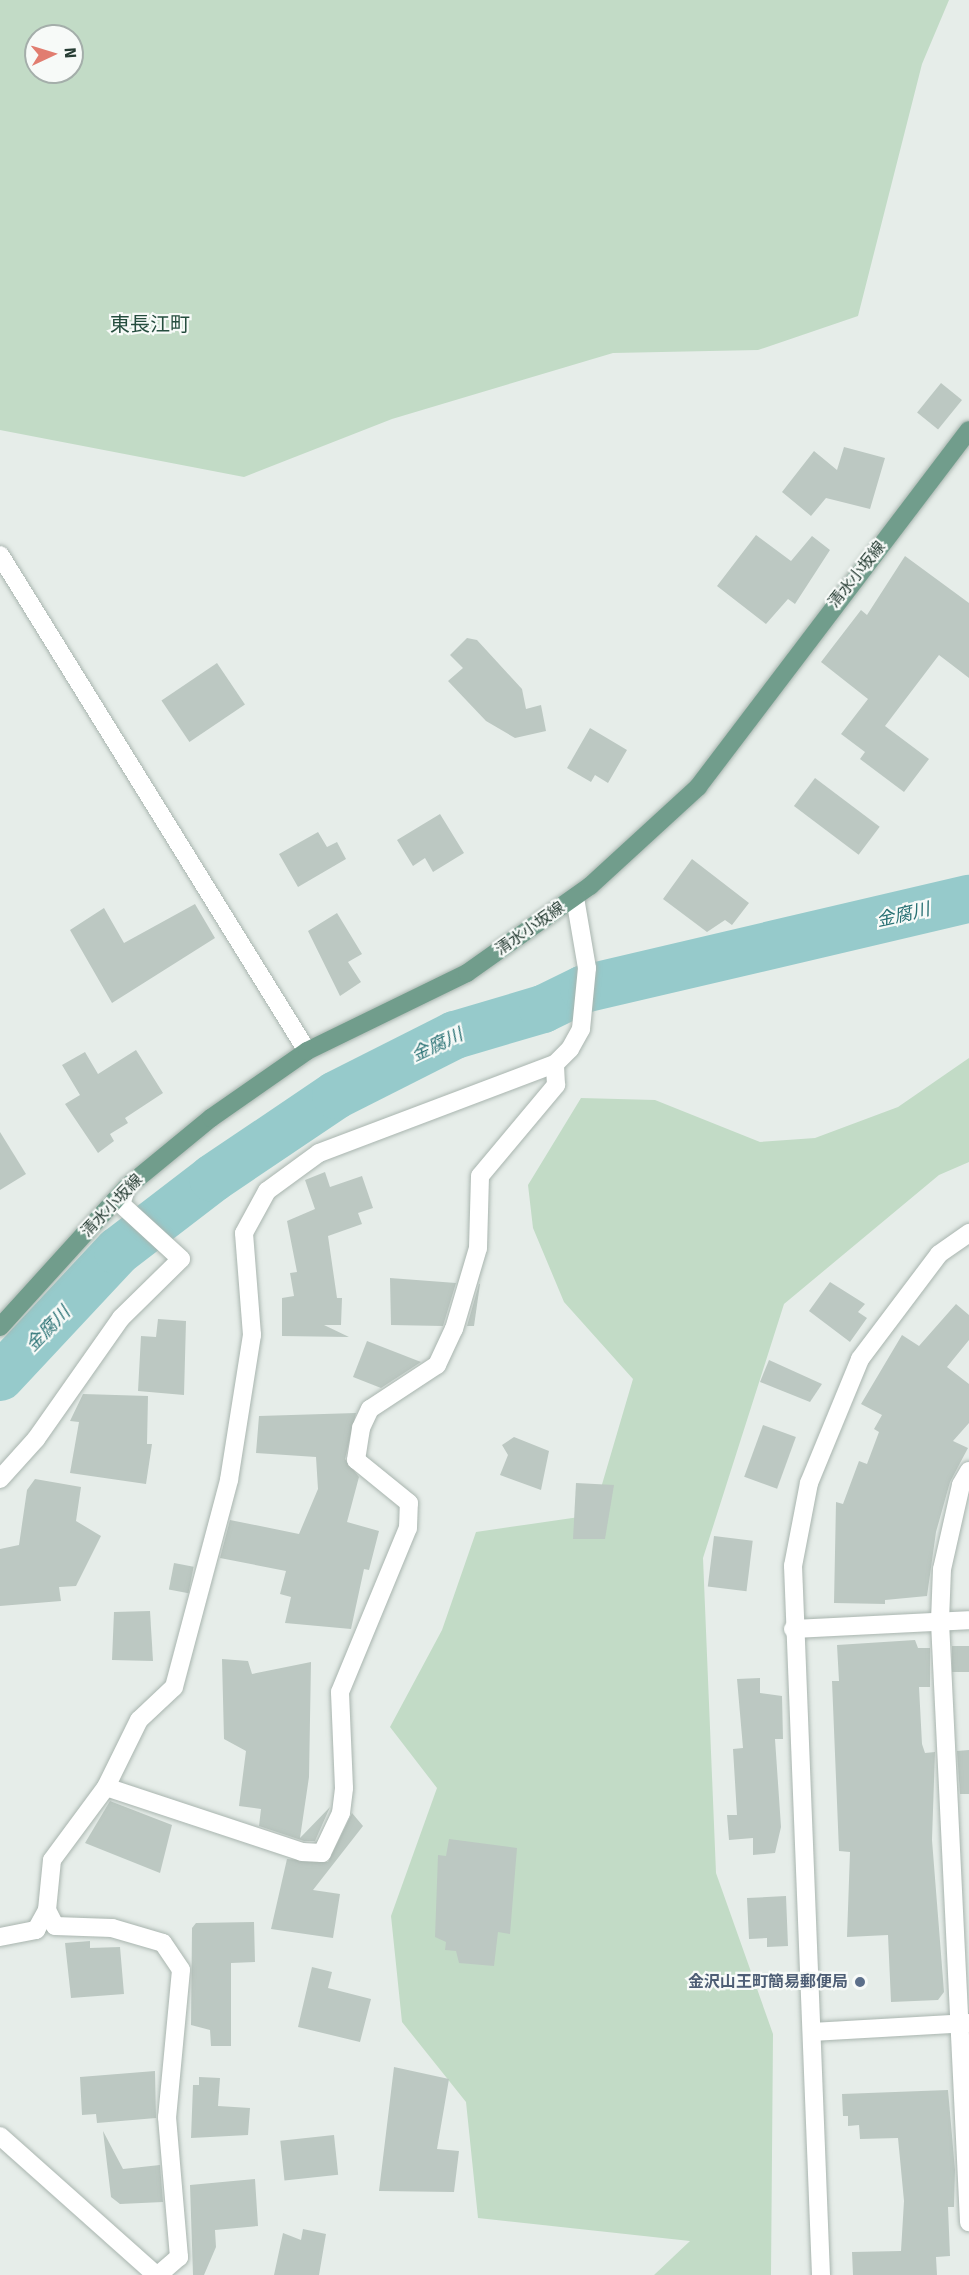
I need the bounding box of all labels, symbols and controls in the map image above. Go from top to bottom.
north arrow [24,24,84,84]
text: N [61,47,80,59]
district label: 東長江町 [110,312,190,336]
street label: 清水小坂線 [824,538,890,612]
street label: 清水小坂線 [492,898,568,960]
water label: 金腐川 [874,898,932,932]
water label: 金腐川 [408,1024,466,1066]
street label: 清水小坂線 [77,1171,147,1241]
water label: 金腐川 [21,1302,75,1356]
place label: 金沢山王町簡易郵便局 [688,1972,848,1992]
marker: 金沢山王町簡易郵便局 [853,1975,867,1989]

